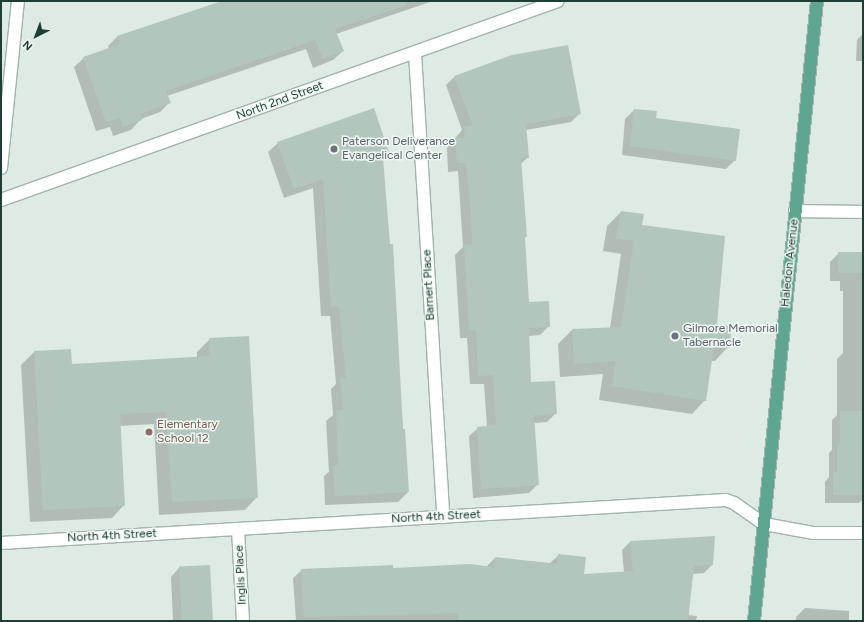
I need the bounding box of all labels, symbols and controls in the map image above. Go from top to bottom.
north arrow [16,16,56,56]
text: N [20,38,35,53]
street label: North 2nd Street [235,79,325,123]
place label: Paterson Deliverance Evangelical Center [342,135,455,163]
marker: Paterson Deliverance Evangelical Center [329,144,339,154]
street label: Haledon Avenue [778,218,802,308]
street label: Barnert Place [420,249,438,321]
place label: Gilmore Memorial Tabernacle [683,322,778,350]
marker: Gilmore Memorial Tabernacle [670,331,680,341]
place label: Elementary School 12 [157,418,218,446]
marker: Elementary School 12 [144,427,154,437]
street label: North 4th Street [391,507,481,527]
street label: North 4th Street [67,526,157,546]
street label: Inglis Place [232,545,250,605]

